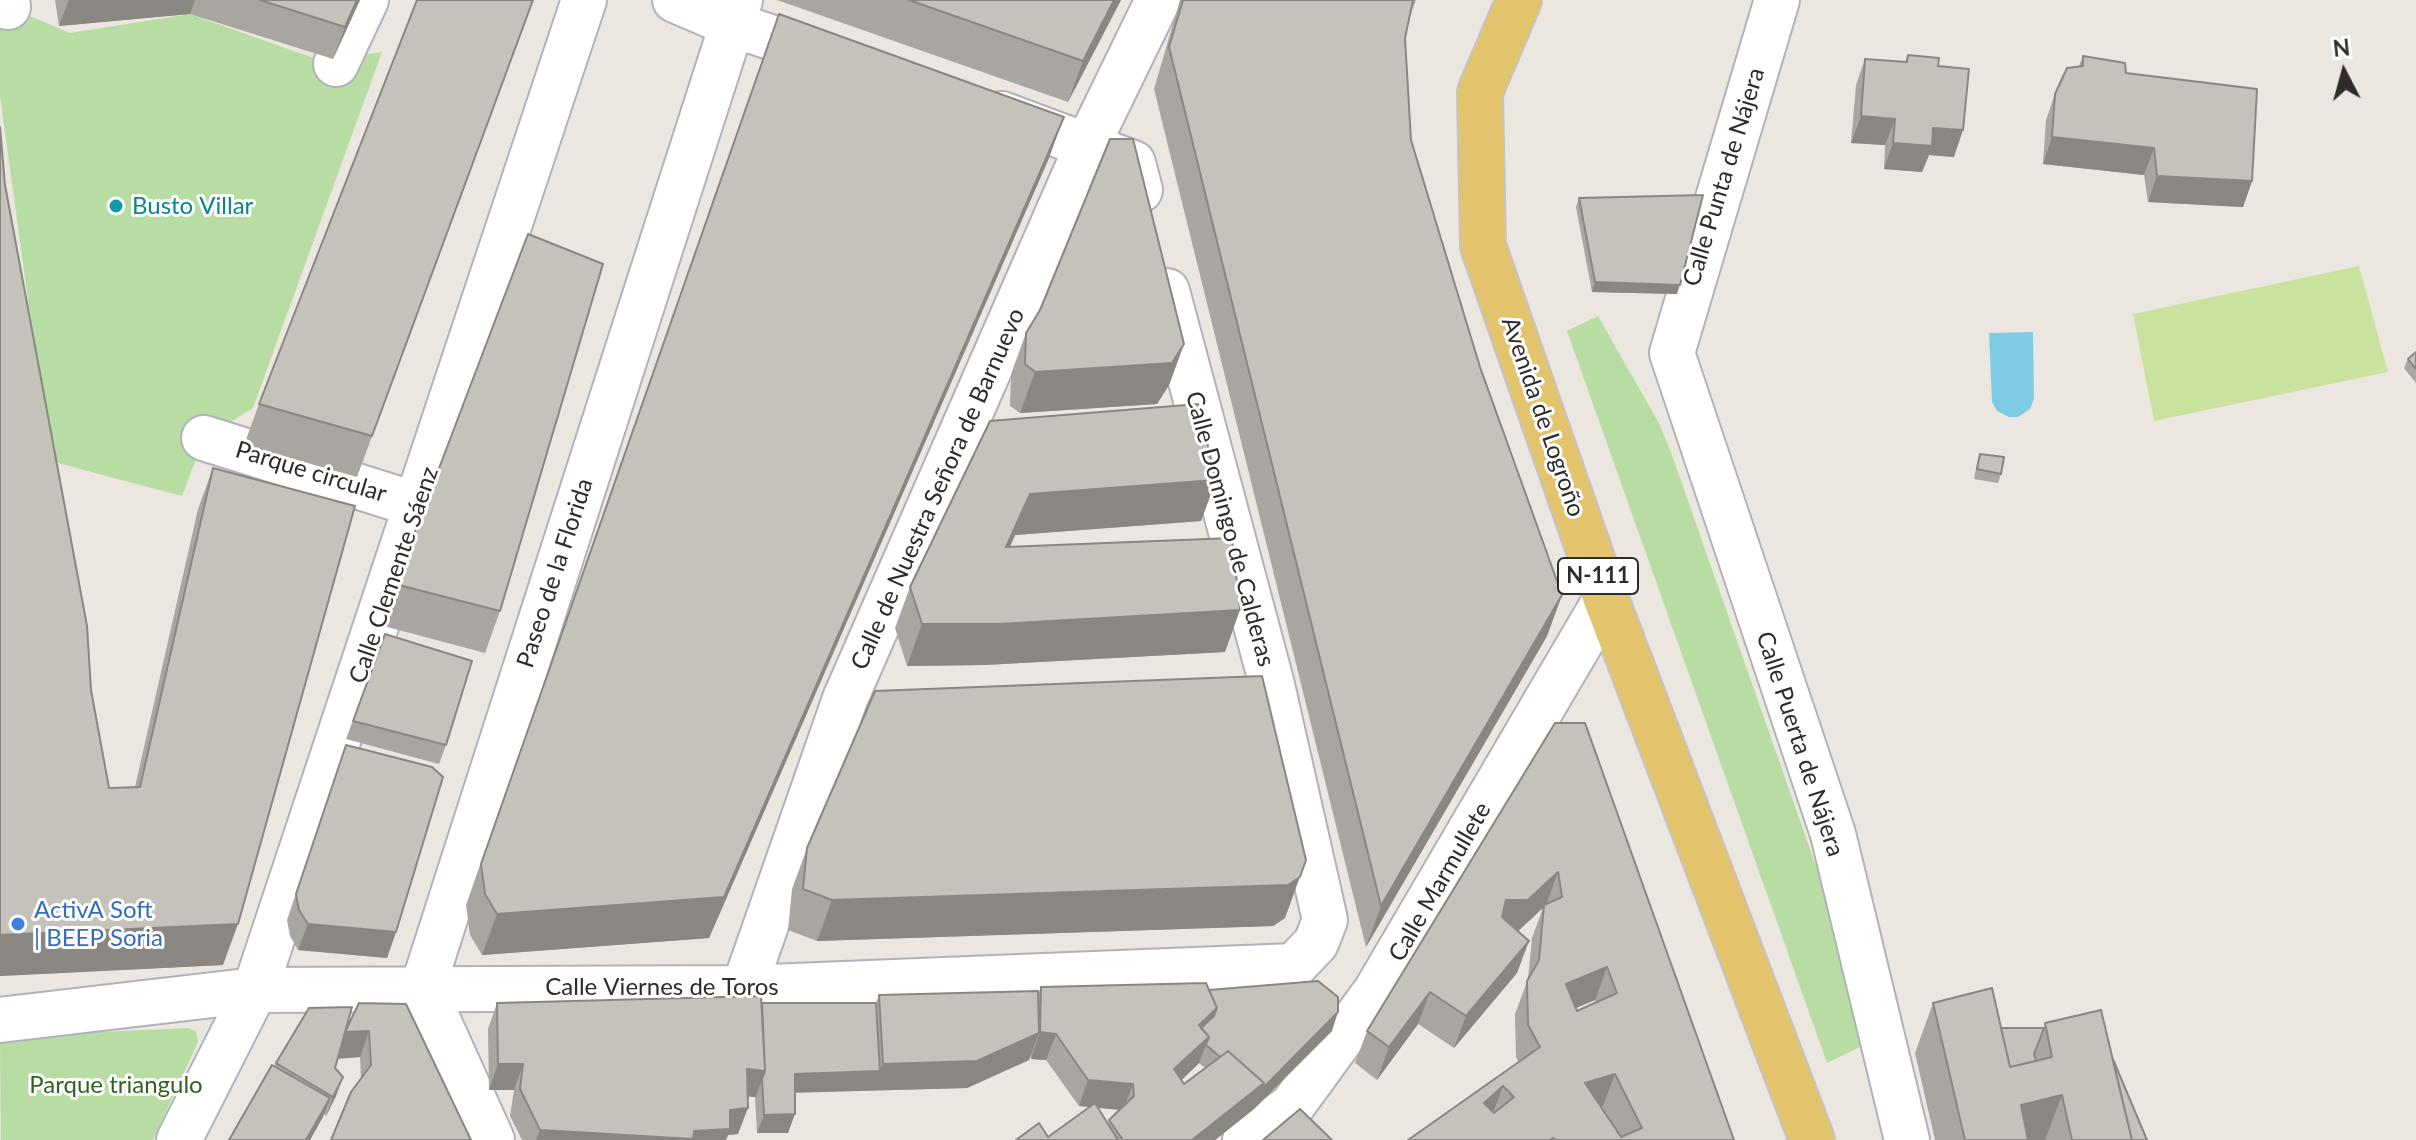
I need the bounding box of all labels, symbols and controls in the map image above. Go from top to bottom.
north arrow [2304,32,2384,112]
text: N [2332,33,2351,62]
street label: Calle Punta de Nájera [1677,64,1771,290]
place label: Busto Villar [132,192,253,220]
marker: Busto Villar [107,197,125,215]
street label: Calle de Nuestra Señora de Barnuevo [845,304,1031,674]
street label: Avenida de Logroño [1495,313,1591,521]
street label: Calle Domingo de Calderas [1179,388,1281,670]
street label: Parque circular [232,435,390,509]
street label: Calle Clemente Sáenz [343,463,445,687]
street label: Paseo de la Florida [511,475,599,671]
road number: N-111 [1558,558,1638,594]
street label: Calle Puerta de Nájera [1750,628,1850,860]
street label: Calle Marmullete [1383,797,1497,967]
place label: ActivA Soft | BEEP Soria [34,896,163,952]
marker: ActivA Soft | BEEP Soria [9,915,27,933]
street label: Calle Viernes de Toros [545,973,779,1001]
park label: Parque triangulo [29,1071,203,1099]

